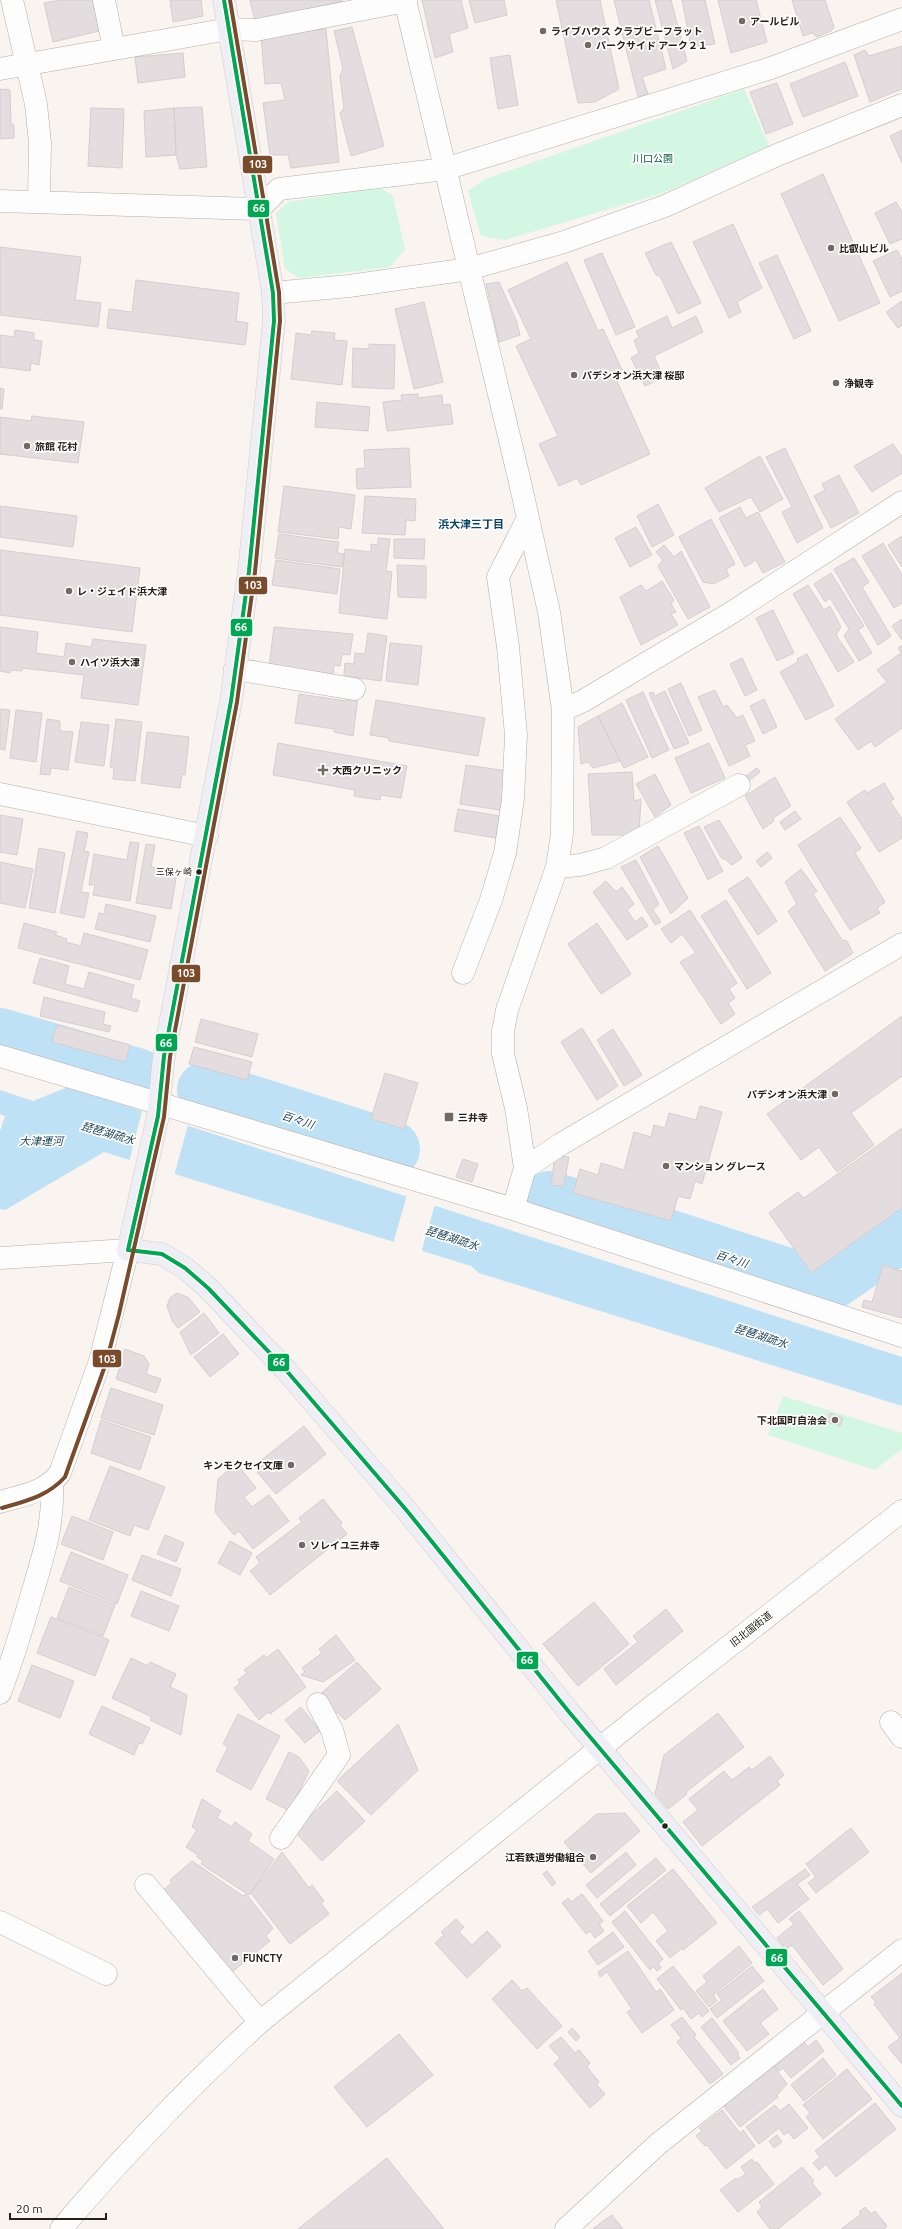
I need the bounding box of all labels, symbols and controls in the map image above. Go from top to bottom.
marker: アールビル [737,16,747,26]
place label: アールビル [750,16,799,27]
marker: ライブハウス クラブビーフラット [538,26,548,36]
place label: ライブハウス クラブビーフラット [551,26,703,37]
marker: パークサイド アーク２１ [583,40,593,50]
place label: パークサイド アーク２１ [596,40,708,51]
park label: 川口公園 [633,153,673,164]
line badge: 103 [242,155,273,174]
text: 103 [249,158,267,170]
line badge: 66 [247,199,270,218]
text: 66 [253,202,265,214]
marker: 比叡山ビル [826,243,836,253]
place label: 比叡山ビル [839,243,889,254]
marker: パデシオン浜大津 桜邸 [569,370,579,380]
place label: パデシオン浜大津 桜邸 [582,370,684,381]
marker: 浄観寺 [831,378,841,388]
place label: 浄観寺 [844,378,874,389]
marker: 旅館 花村 [22,441,32,451]
place label: 旅館 花村 [35,441,77,452]
district label: 浜大津三丁目 [438,518,504,530]
line badge: 103 [238,576,268,595]
text: 103 [244,579,262,591]
marker: レ・ジェイド浜大津 [64,586,74,596]
place label: レ・ジェイド浜大津 [77,586,167,597]
line badge: 66 [230,618,253,637]
text: 66 [235,621,247,633]
marker: ハイツ浜大津 [67,657,77,667]
place label: ハイツ浜大津 [80,657,140,668]
marker: 大西クリニック [317,764,329,776]
place label: 大西クリニック [332,765,402,776]
place label: 三保ヶ崎 [156,867,192,877]
marker: 三保ヶ崎 [194,867,204,877]
line badge: 103 [171,964,201,983]
text: 103 [177,967,195,979]
line badge: 66 [155,1033,178,1052]
text: 66 [160,1037,172,1049]
place label: パデシオン浜大津 [747,1089,827,1100]
marker: パデシオン浜大津 [830,1089,840,1099]
water label: 百々川 [280,1109,316,1131]
marker: 三井寺 [443,1111,455,1123]
place label: 三井寺 [458,1112,488,1123]
water label: 琵琶湖疏水 [80,1120,137,1147]
water label: 大津運河 [19,1135,65,1147]
marker: マンション グレース [661,1161,671,1171]
place label: マンション グレース [674,1161,766,1172]
water label: 琵琶湖疏水 [424,1224,481,1253]
water label: 百々川 [714,1248,750,1270]
water label: 琵琶湖疏水 [733,1322,790,1351]
line badge: 103 [92,1349,122,1368]
text: 103 [98,1353,116,1365]
line badge: 66 [267,1353,290,1372]
text: 66 [273,1356,285,1368]
place label: 下北国町自治会 [757,1415,827,1426]
marker: 下北国町自治会 [830,1415,840,1425]
place label: キンモクセイ文庫 [203,1460,283,1471]
marker: キンモクセイ文庫 [286,1460,296,1470]
marker: ソレイユ三井寺 [297,1540,307,1550]
place label: ソレイユ三井寺 [310,1540,380,1551]
street label: 旧北国街道 [728,1609,774,1649]
line badge: 66 [516,1651,539,1670]
text: 66 [521,1654,533,1666]
unlabelled marker [660,1821,670,1831]
place label: 江若鉄道労働組合 [505,1852,585,1863]
marker: 江若鉄道労働組合 [588,1852,598,1862]
line badge: 66 [765,1948,788,1967]
text: 66 [771,1952,783,1964]
marker: FUNCTY [230,1953,240,1963]
place label: FUNCTY [243,1953,283,1964]
scale bar [10,2195,106,2221]
text: 20 m [16,2202,43,2215]

